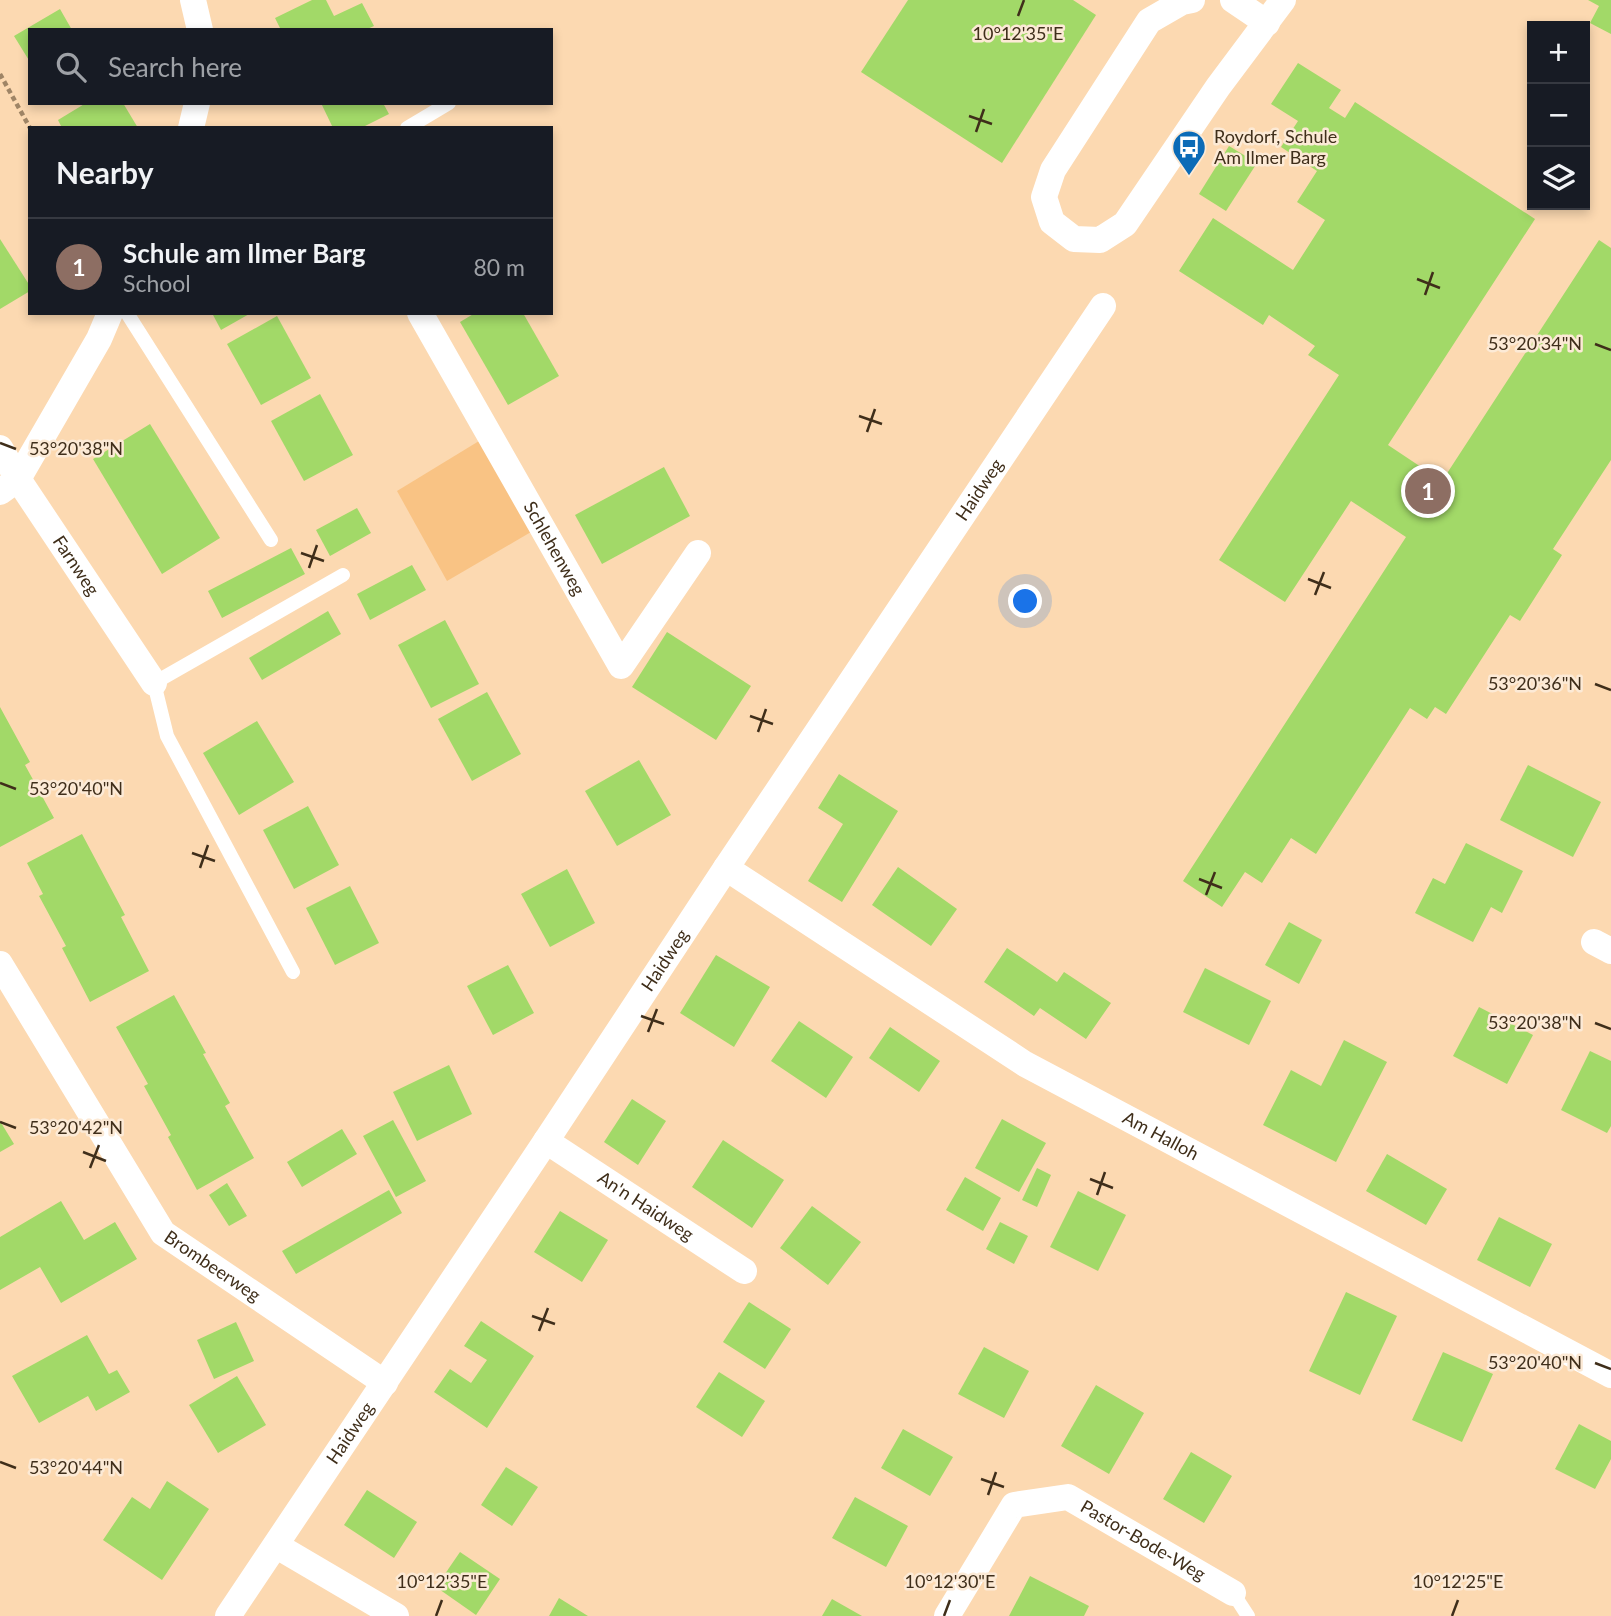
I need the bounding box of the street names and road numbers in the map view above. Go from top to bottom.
street label: Haidweg [950,454,1007,524]
street label: Schlehenweg [520,497,590,599]
street label: Farnweg [49,531,104,599]
street label: Haidweg [636,925,693,995]
street label: Am Halloh [1119,1106,1203,1164]
street label: An'n Haidweg [594,1166,698,1245]
street label: Brombeerweg [161,1225,265,1306]
street label: Haidweg [321,1398,378,1468]
street label: Pastor-Bode-Weg [1077,1495,1210,1585]

